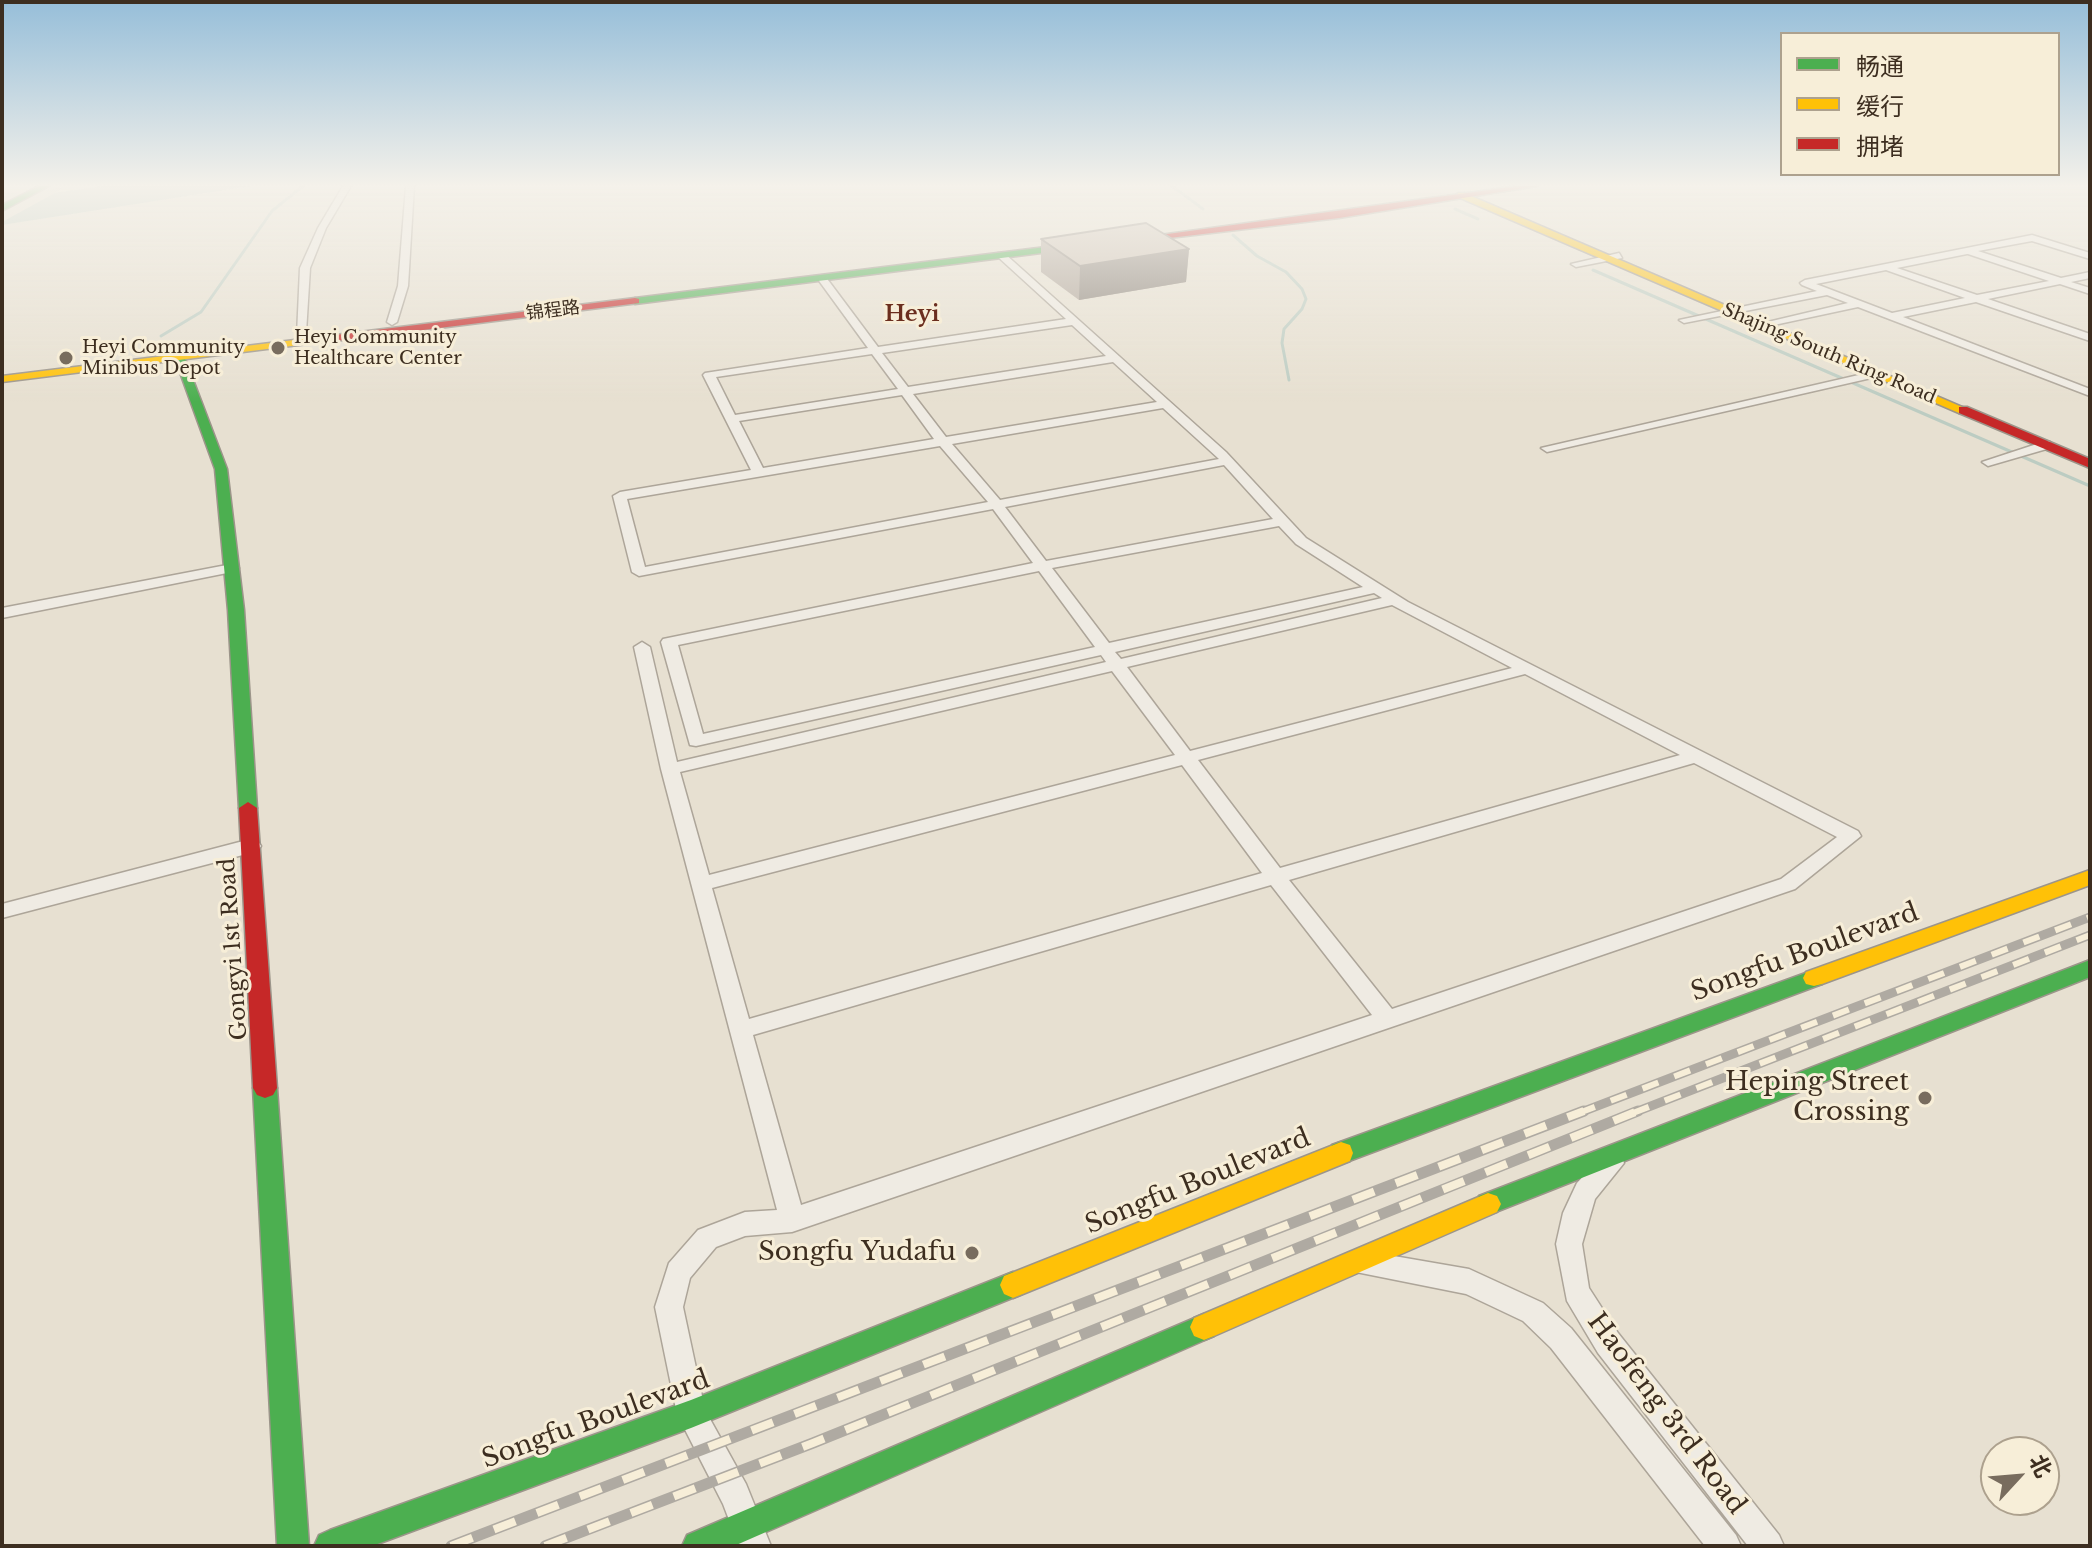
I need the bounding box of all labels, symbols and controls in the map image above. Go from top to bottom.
legend [1780,32,2060,176]
text: 畅通 [1856,52,1904,81]
text: 缓行 [1856,92,1904,121]
text: 拥堵 [1856,132,1904,161]
street label: 锦程路 [525,297,581,325]
street label: Shajing South Ring Road [1719,299,1939,409]
district label: Heyi [884,302,940,328]
place label: Heyi Community Healthcare Center [294,327,462,370]
place label: Heyi Community Minibus Depot [82,337,245,380]
marker: Heyi Community Healthcare Center [269,339,287,357]
marker: Heyi Community Minibus Depot [57,349,75,367]
street label: Gongyi 1st Road [214,857,254,1041]
street label: Songfu Boulevard [1687,897,1923,1009]
place label: Heping Street Crossing [1725,1067,1909,1128]
marker: Heping Street Crossing [1916,1089,1934,1107]
street label: Songfu Boulevard [1081,1123,1315,1241]
place label: Songfu Yudafu [758,1237,956,1269]
marker: Songfu Yudafu [963,1244,981,1262]
street label: Haofeng 3rd Road [1580,1307,1752,1521]
street label: Songfu Boulevard [478,1364,714,1476]
north arrow [1980,1436,2060,1516]
text: 北 [2023,1450,2057,1482]

